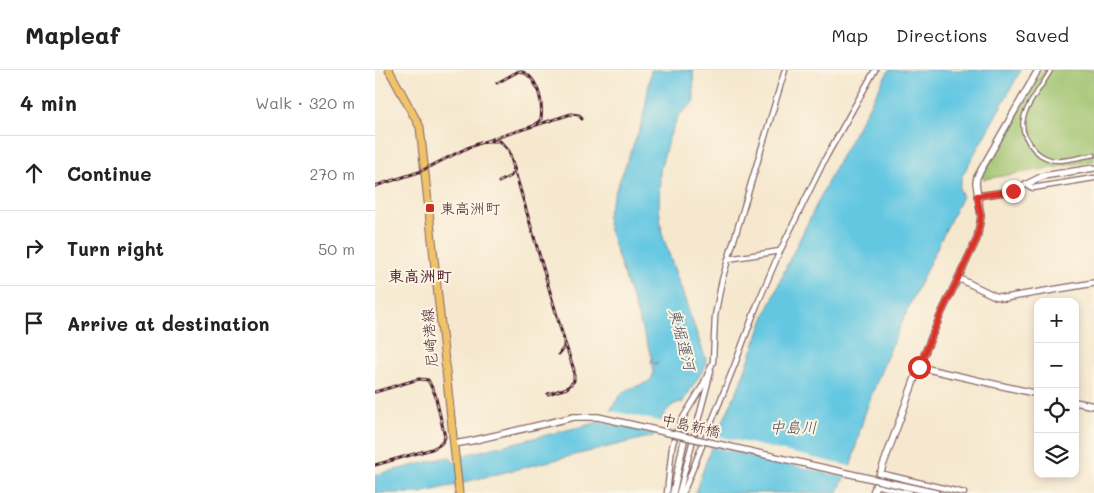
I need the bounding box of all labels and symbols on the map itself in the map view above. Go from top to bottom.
route end [1002,180,1025,203]
place label: 東高洲町 [440,198,501,218]
marker: 東高洲町 [424,202,436,214]
district label: 東高洲町 [388,265,452,286]
water label: 東堀運河 [665,305,702,375]
street label: 尼崎港線 [416,307,442,369]
route start [908,356,931,379]
street label: 中島新橋 [660,409,722,441]
water label: 中島川 [769,416,817,437]

